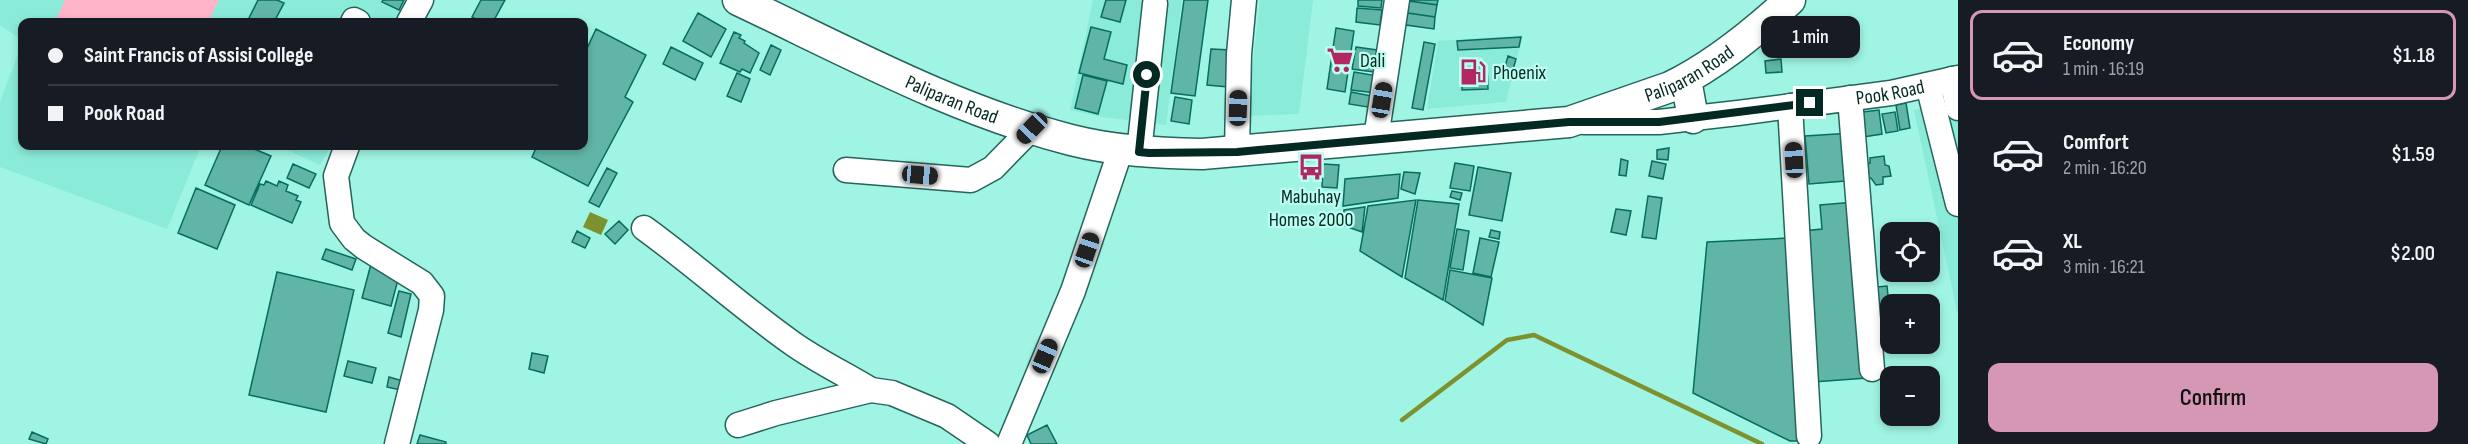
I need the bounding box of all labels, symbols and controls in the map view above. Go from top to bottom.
callout: 1 min [1760,16,1860,58]
text: 1 min [1792,25,1829,49]
icon: car [1991,28,2045,82]
text: Economy [2063,30,2134,57]
street label: Paliparan Road [1642,41,1739,108]
text: Saint Francis of Assisi College [84,42,313,69]
text: $1.18 [2392,42,2435,69]
supermarket icon: Dali [1325,45,1355,75]
place label: Dali [1360,49,1385,73]
fuel station icon: Phoenix [1458,57,1488,87]
text: 1 min · 16:19 [2063,57,2144,81]
route start [1133,61,1160,88]
place label: Phoenix [1493,61,1547,85]
street label: Paliparan Road [902,70,1001,130]
street label: Pook Road [1854,75,1927,110]
car [1370,81,1394,119]
route end [1796,89,1823,116]
car [1228,90,1248,126]
text: Pook Road [84,100,165,127]
car [1013,109,1051,147]
icon: car [1991,127,2045,181]
text: Comfort [2063,129,2129,156]
text: $1.59 [2391,141,2435,168]
car [1784,142,1804,178]
bus stop icon: Mabuhay Homes 2000 [1296,152,1326,182]
text: 2 min · 16:20 [2063,156,2147,180]
car [901,164,939,186]
place label: Mabuhay Homes 2000 [1269,185,1353,232]
map controls [1880,222,1940,426]
button: locate [1880,222,1940,282]
icon: car [1991,226,2045,280]
text: XL [2063,228,2082,255]
car [1073,230,1101,270]
text: $2.00 [2390,240,2435,267]
text: 3 min · 16:21 [2063,255,2145,279]
button: + [1880,294,1940,354]
car [1030,336,1060,376]
button: Confirm [1988,363,2438,432]
button: − [1880,366,1940,426]

